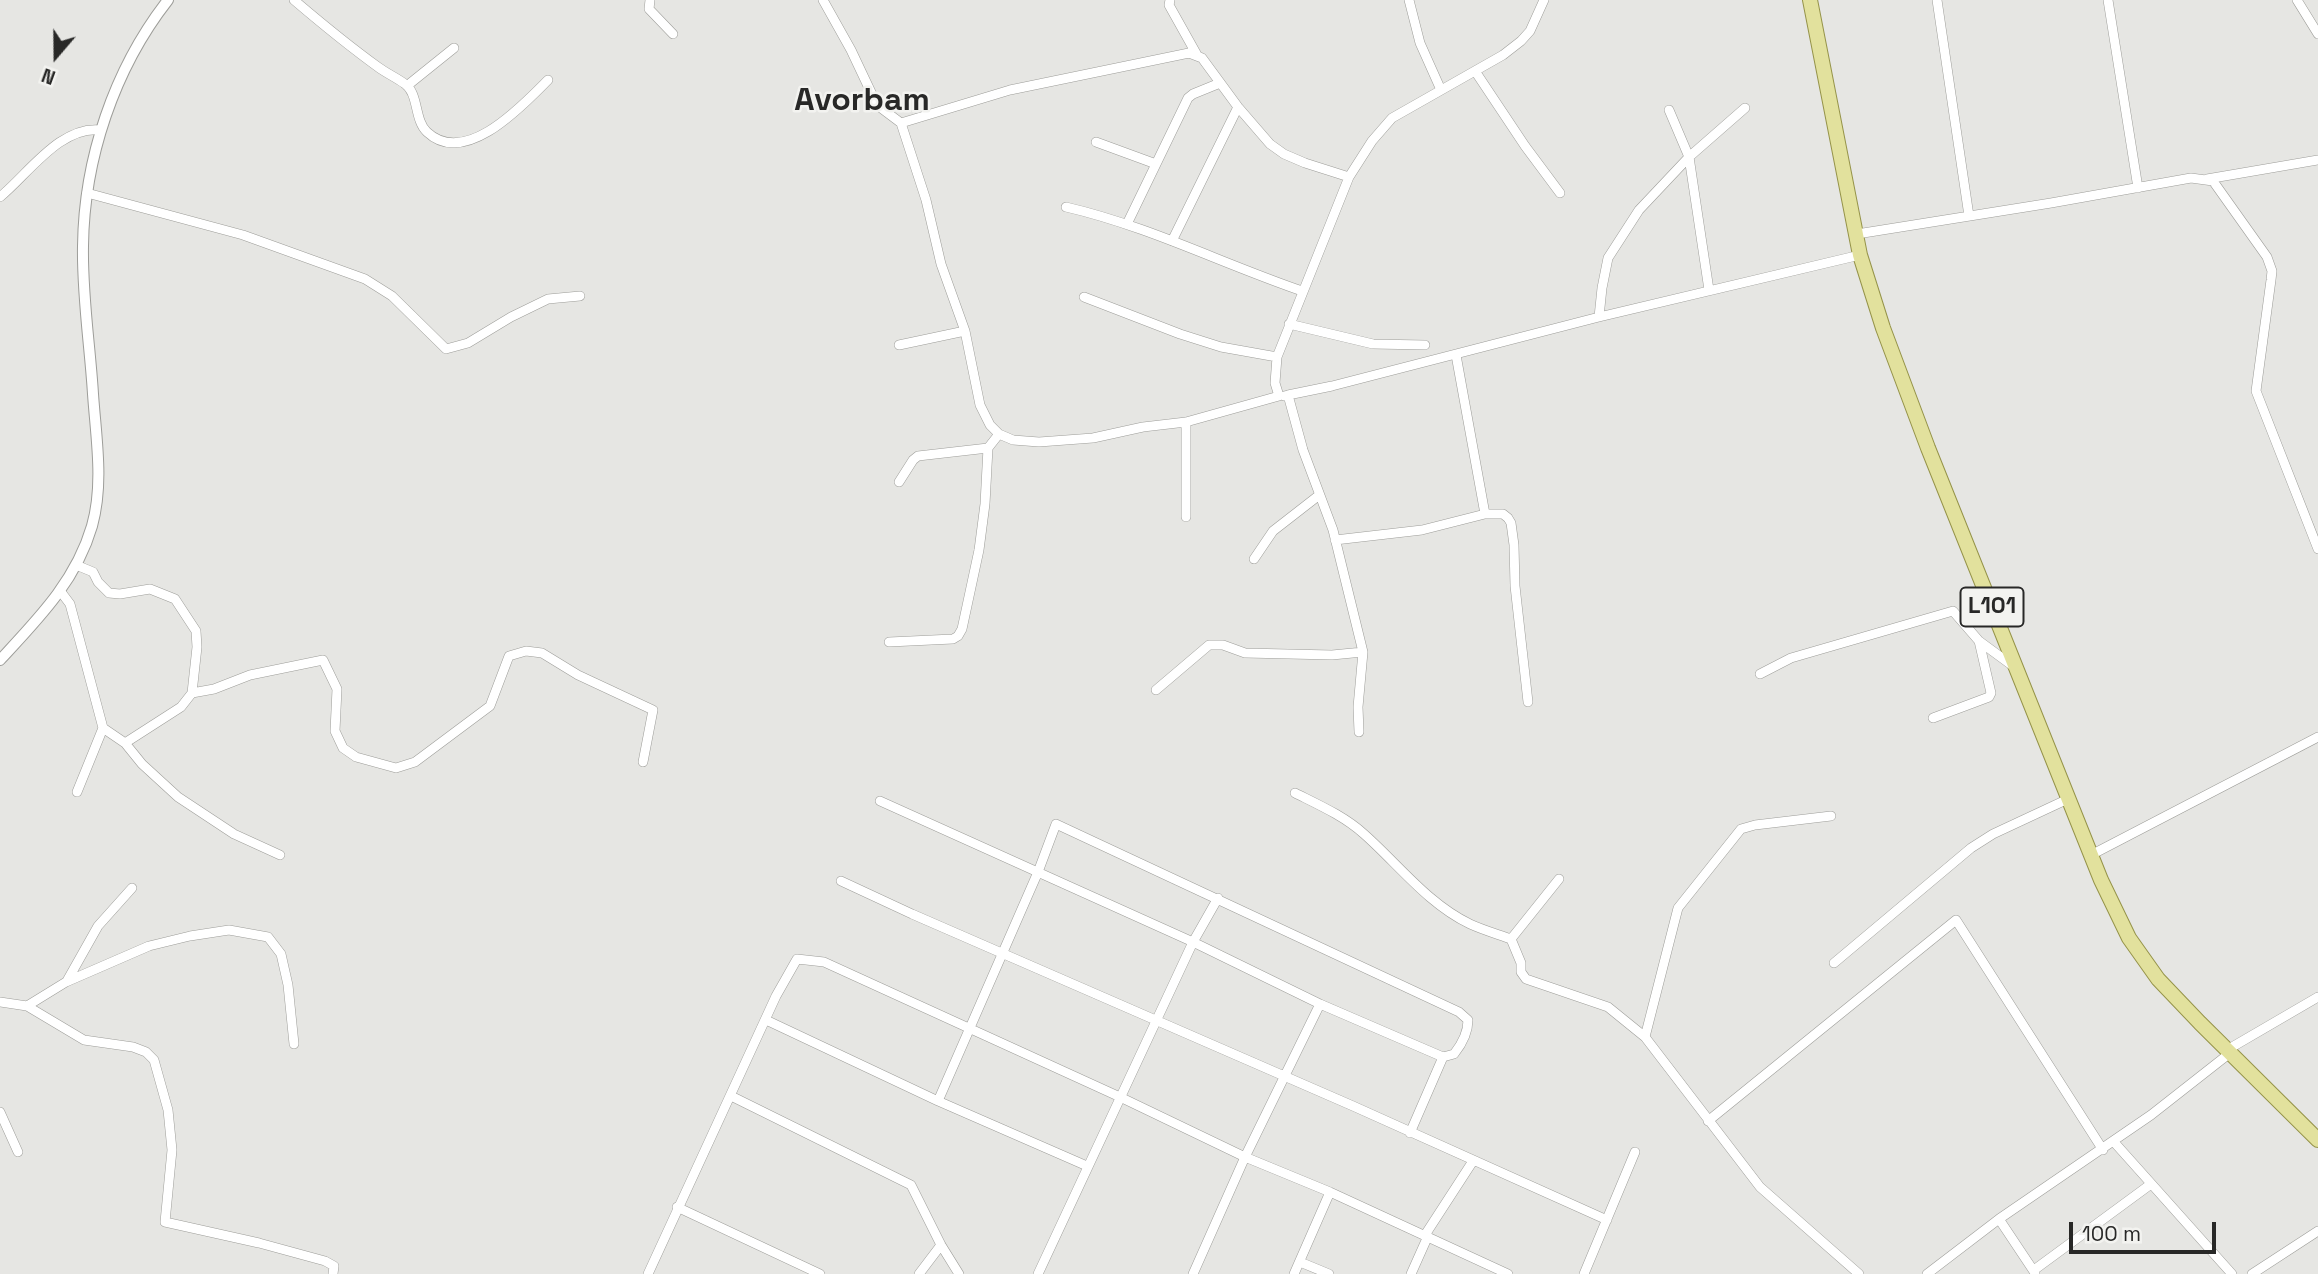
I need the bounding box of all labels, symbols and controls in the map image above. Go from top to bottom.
north arrow [21,21,91,91]
text: N [38,62,59,90]
district label: Avorbam [794,82,930,120]
road number: L101 [1960,587,2024,626]
scale bar [2073,1208,2220,1252]
text: 100 m [2082,1220,2141,1247]

